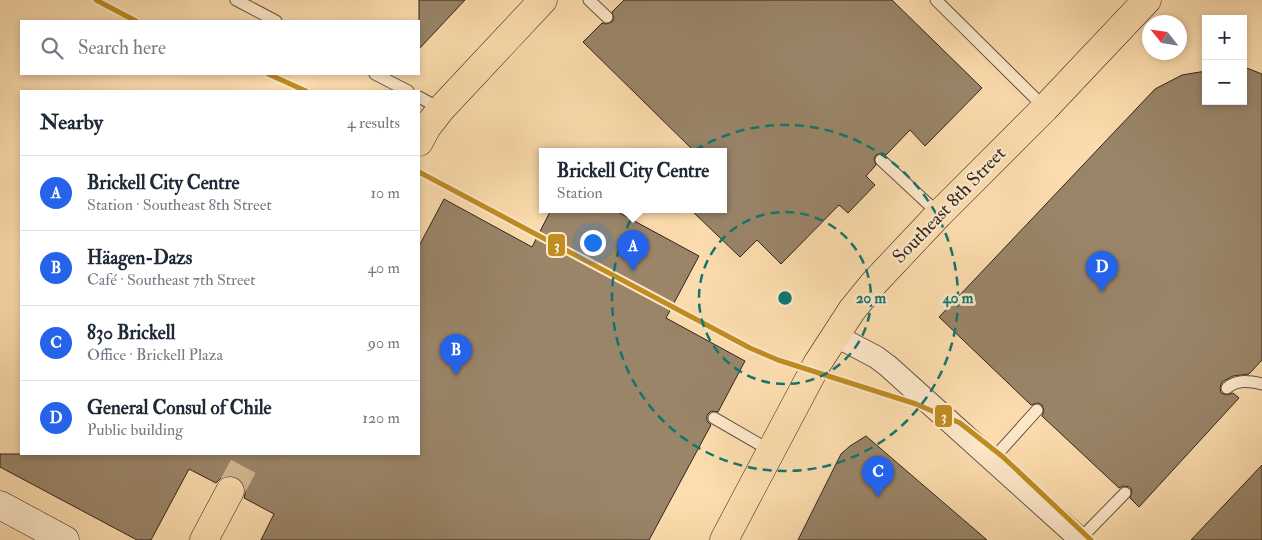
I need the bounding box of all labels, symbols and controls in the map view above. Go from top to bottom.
north arrow [1142,15,1187,60]
map controls [1202,15,1247,105]
button: + [1202,15,1247,60]
search box [20,20,420,75]
icon: search [38,34,66,62]
text: Search here [78,36,166,60]
button: − [1202,60,1247,105]
text: Nearby [40,109,103,136]
text: 4 results [347,113,400,133]
street label: Southeast 8th Street [887,142,1011,268]
popup [539,148,727,213]
text: Brickell City Centre [557,159,709,183]
text: Brickell City Centre [87,171,239,195]
text: A [51,183,61,203]
text: 10 m [370,183,400,203]
text: Station [557,183,603,203]
text: Station · Southeast 8th Street [87,195,272,215]
your location [580,230,606,256]
pin: A [617,230,649,271]
line badge: 3 [547,233,566,257]
text: 3 [554,237,560,254]
text: Häagen-Dazs [87,246,192,270]
pin: D [1086,251,1118,292]
text: B [51,258,61,278]
text: 40 m [367,258,400,278]
text: Café · Southeast 7th Street [87,270,255,290]
centre of rings [776,289,794,307]
text: 20 m [856,289,886,308]
text: 40 m [942,289,974,308]
text: 830 Brickell [87,321,176,345]
text: C [50,333,62,353]
text: 90 m [368,333,400,353]
pin: B [440,334,472,375]
text: Office · Brickell Plaza [87,345,223,365]
text: General Consul of Chile [87,396,271,420]
line badge: 3 [934,404,953,428]
text: D [49,408,63,428]
text: 120 m [362,408,400,428]
text: 3 [941,408,947,425]
text: Public building [87,420,183,440]
pin: C [862,456,894,497]

